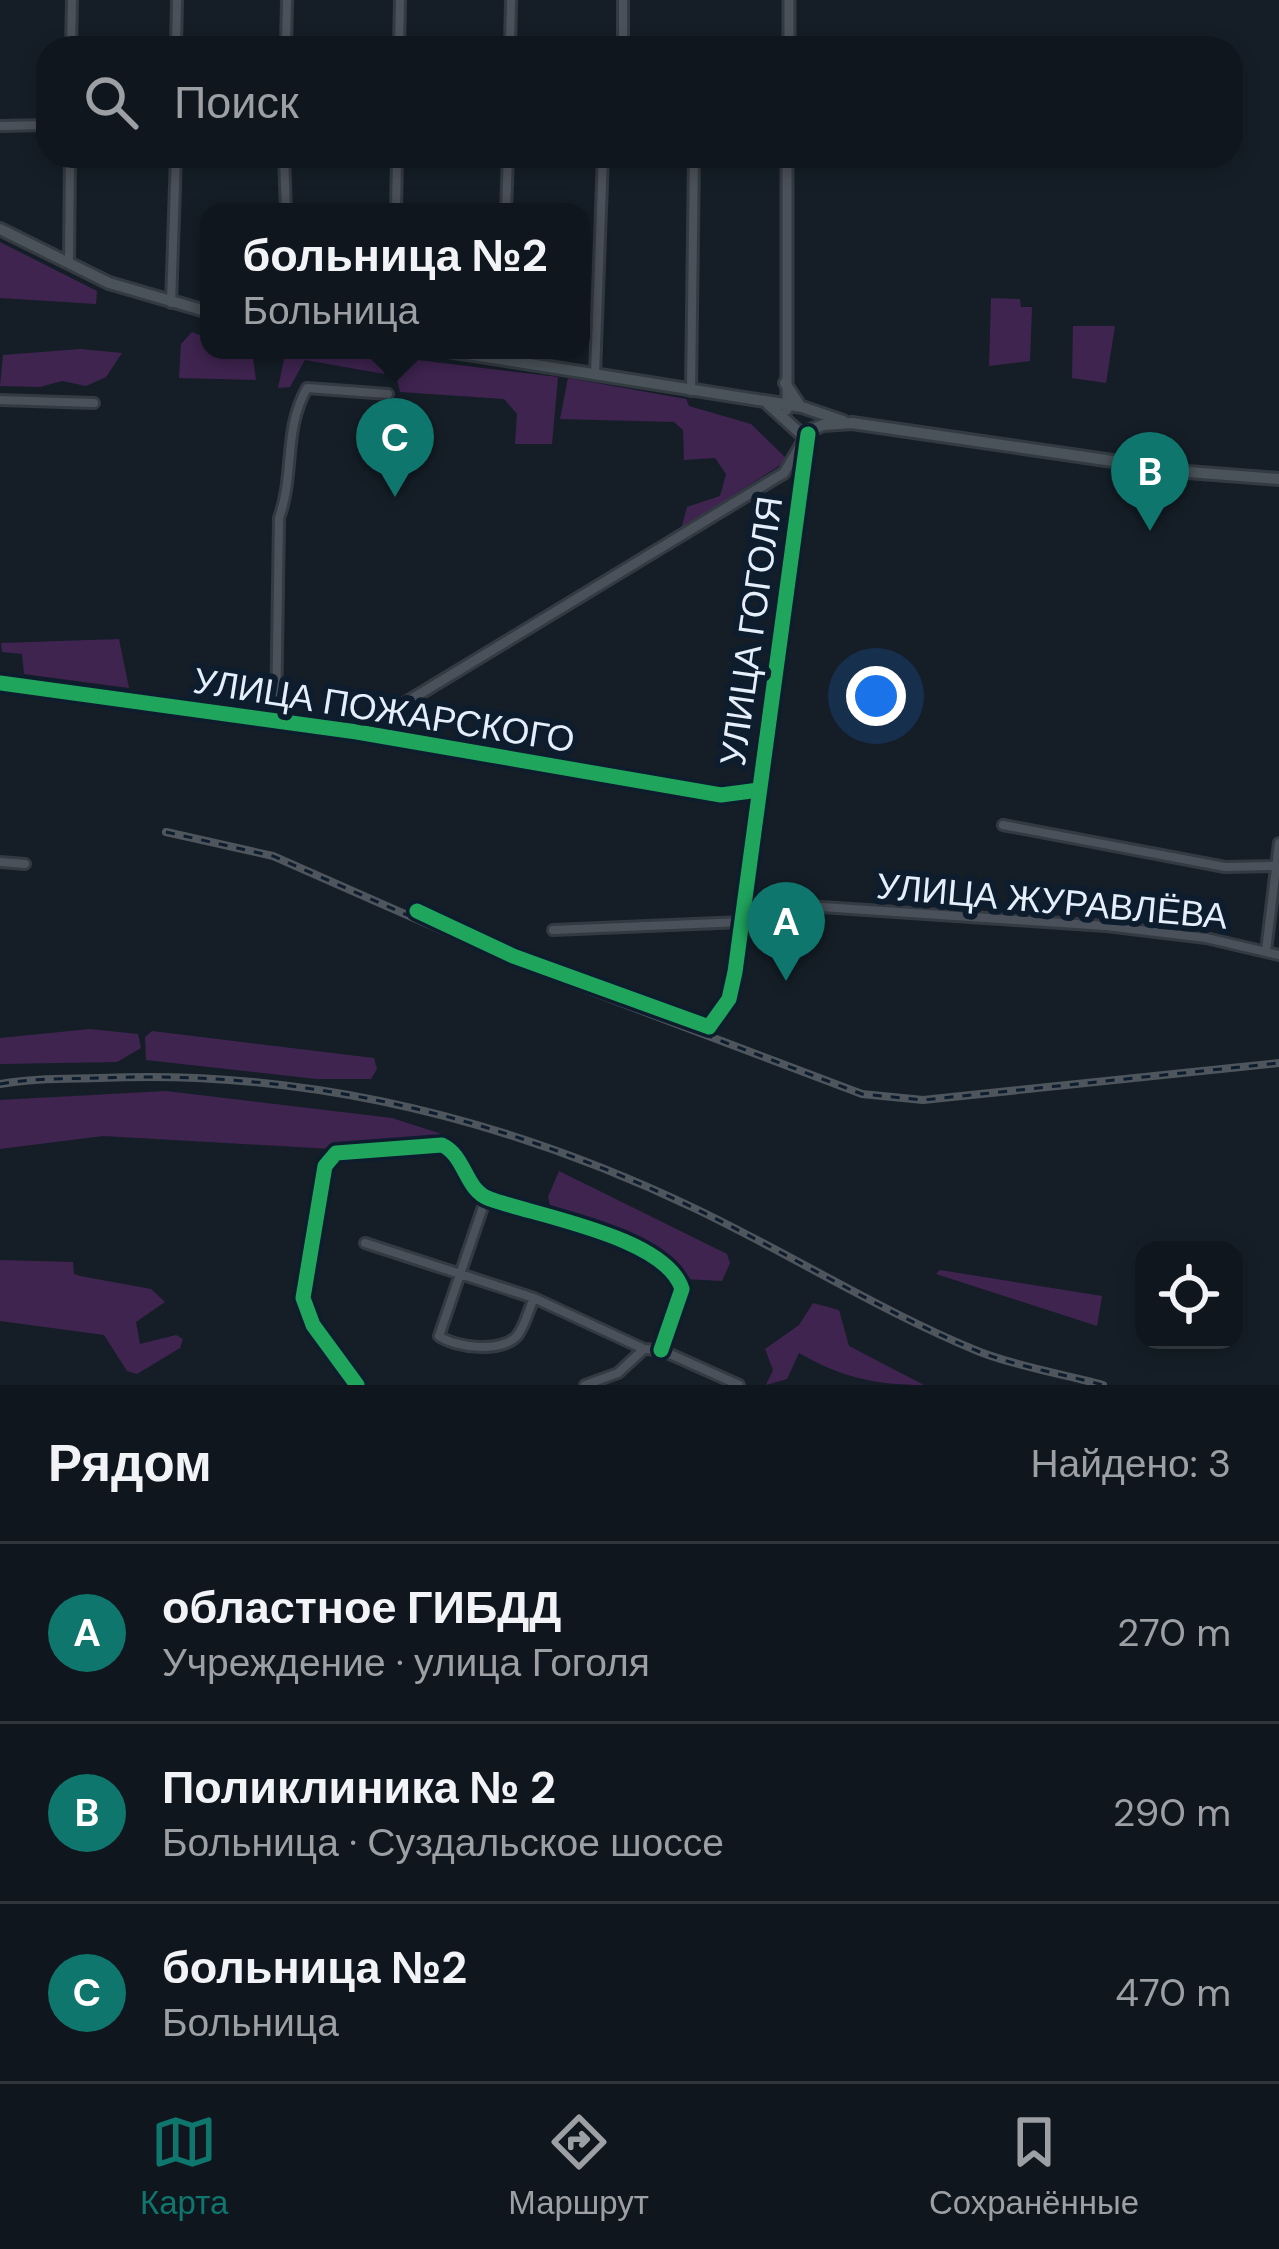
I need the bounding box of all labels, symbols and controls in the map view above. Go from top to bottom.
search box [36,36,1243,168]
icon: search [78,69,144,135]
text: Поиск [174,73,299,132]
popup [200,203,590,359]
text: больница №2 [242,226,548,285]
text: Больница [242,285,419,336]
pin: C [356,398,434,497]
pin: B [1111,432,1189,531]
street label: УЛИЦА ГОГОЛЯ [709,493,793,769]
street label: УЛИЦА ПОЖАРСКОГО [190,657,578,763]
your location [846,666,906,726]
street label: УЛИЦА ЖУРАВЛЁВА [875,862,1229,940]
pin: A [747,882,825,981]
map controls [1135,1241,1243,1349]
button: locate [1135,1241,1243,1349]
text: Рядом [48,1430,212,1497]
text: Найдено: 3 [1030,1438,1231,1489]
text: областное ГИБДД [162,1578,561,1637]
text: A [73,1607,101,1658]
text: 270 m [1117,1607,1231,1658]
text: Учреждение · улица Гоголя [162,1637,650,1688]
text: Поликлиника № 2 [162,1758,556,1817]
text: B [75,1787,99,1838]
text: 290 m [1113,1787,1231,1838]
text: Больница · Суздальское шоссе [162,1817,724,1868]
text: больница №2 [162,1938,467,1997]
text: C [73,1967,101,2018]
text: 470 m [1115,1967,1231,2018]
text: Больница [162,1997,339,2048]
tab: Карта [140,2109,228,2224]
tab: Маршрут [508,2109,649,2224]
tab: Сохранённые [929,2109,1139,2224]

